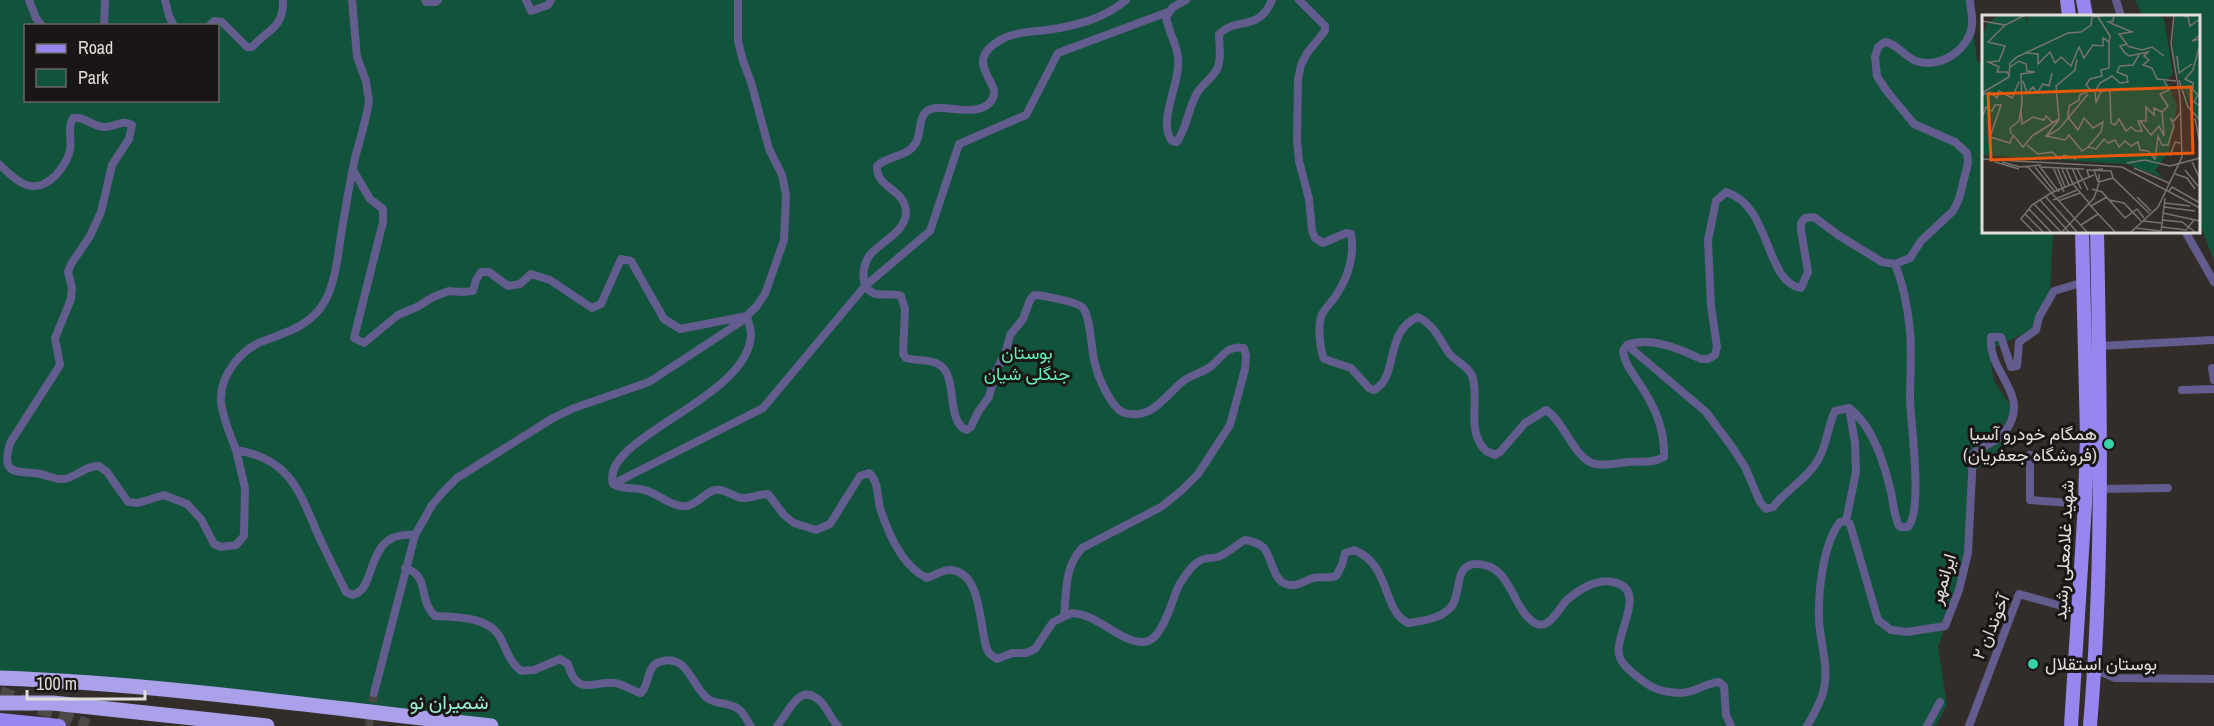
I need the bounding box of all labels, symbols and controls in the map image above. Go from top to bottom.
inset map [1982,15,2199,232]
legend [24,24,219,102]
text: Road [78,35,113,60]
text: Park [78,65,109,90]
park label: بوستان جنگلی شیان [984,340,1070,386]
place label: همگام خودرو آسیا (فروشگاه جعفریان) [1963,421,2097,467]
marker: همگام خودرو آسیا (فروشگاه جعفریان) [2102,437,2116,451]
street label: شهید غلامعلی رشید [2047,479,2080,621]
street label: ایرانمهر [1923,550,1962,608]
street label: آخوندان ۲ [1966,589,2016,663]
place label: بوستان استقلال [2045,651,2157,676]
marker: بوستان استقلال [2026,657,2040,671]
scale bar [27,663,146,701]
text: 100 m [36,671,77,696]
district label: شمیران نو [410,688,488,715]

